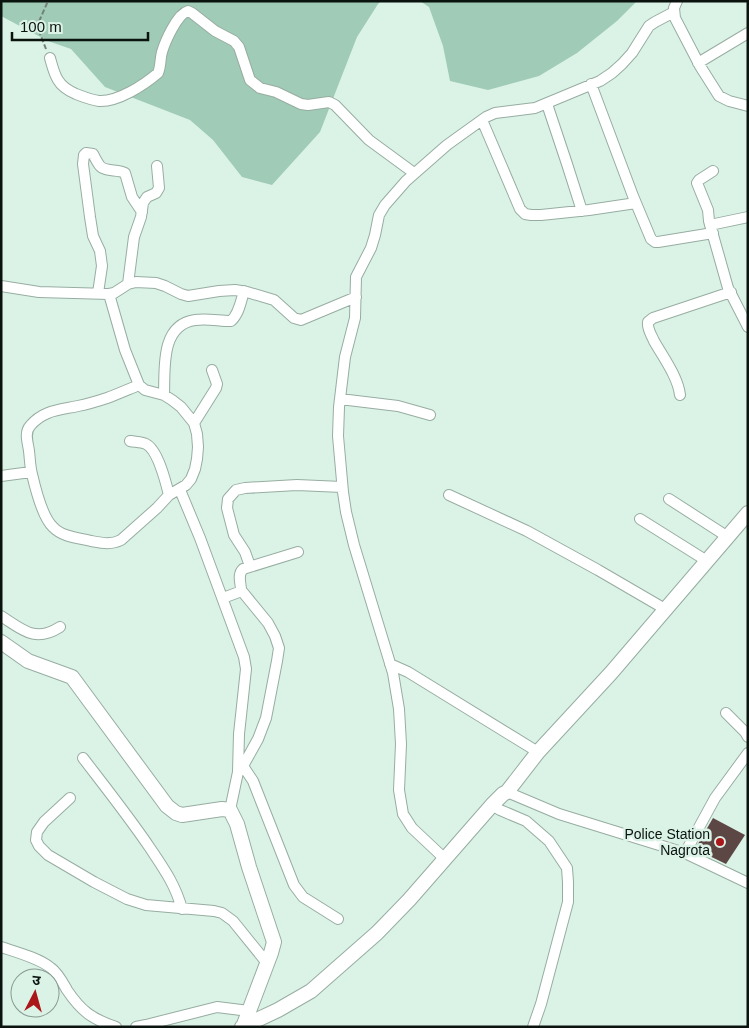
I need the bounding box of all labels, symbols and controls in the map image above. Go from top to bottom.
scale bar [12,10,149,42]
text: 100 m [20,18,62,35]
place label: Police Station Nagrota [624,826,710,858]
marker: Police Station Nagrota [714,836,726,848]
north arrow [10,968,60,1018]
text: उ [31,972,42,989]

